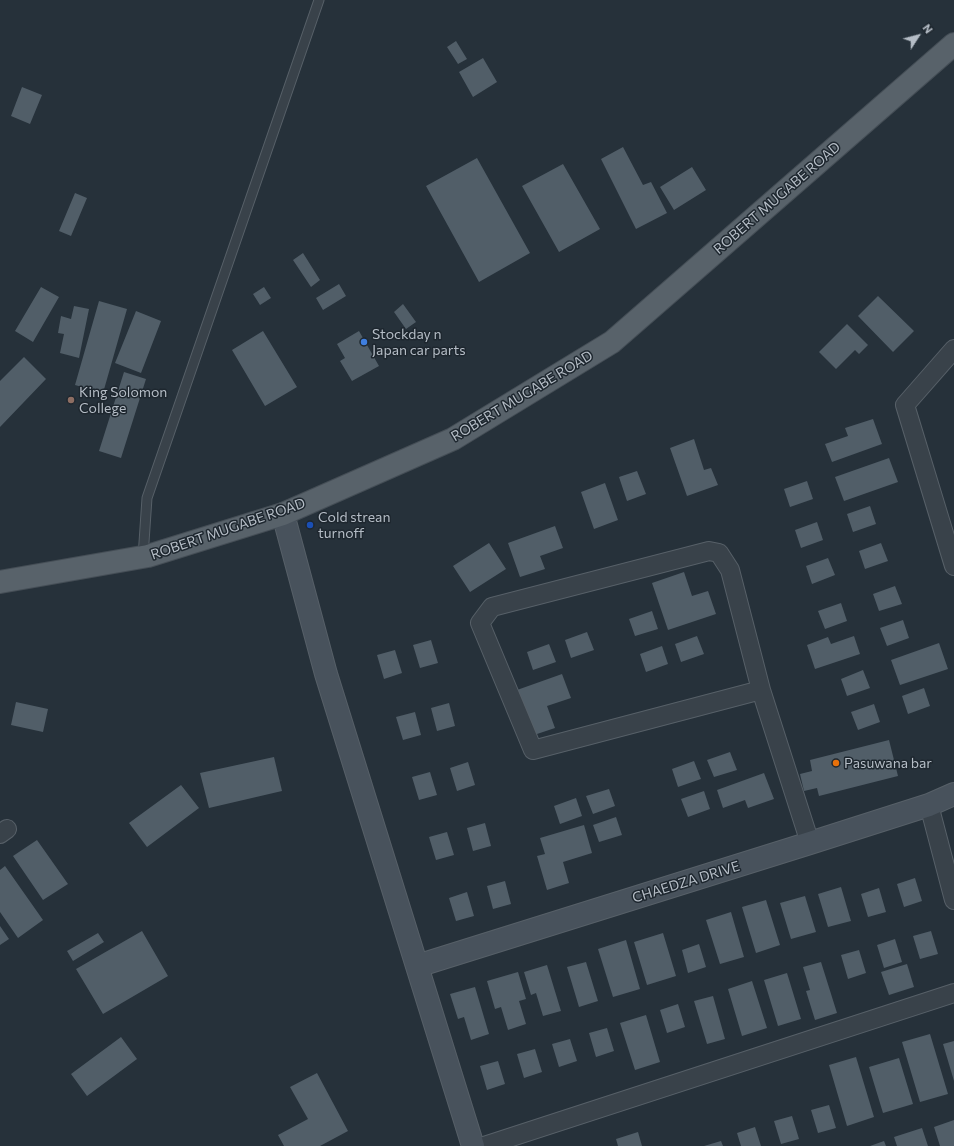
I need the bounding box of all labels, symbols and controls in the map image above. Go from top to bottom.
north arrow [898,16,938,56]
text: N [920,21,936,36]
street label: ROBERT MUGABE ROAD [710,138,844,258]
place label: Stockday n Japan car parts [372,326,466,358]
marker: Stockday n Japan car parts [359,337,369,347]
street label: ROBERT MUGABE ROAD [448,347,596,445]
place label: King Solomon College [79,384,167,416]
marker: King Solomon College [66,395,76,405]
street label: ROBERT MUGABE ROAD [149,495,307,563]
place label: Cold strean turnoff [318,509,390,542]
marker: Cold strean turnoff [305,520,315,530]
place label: Pasuwana bar [844,755,932,771]
marker: Pasuwana bar [831,758,841,768]
street label: CHAEDZA DRIVE [630,858,742,906]

